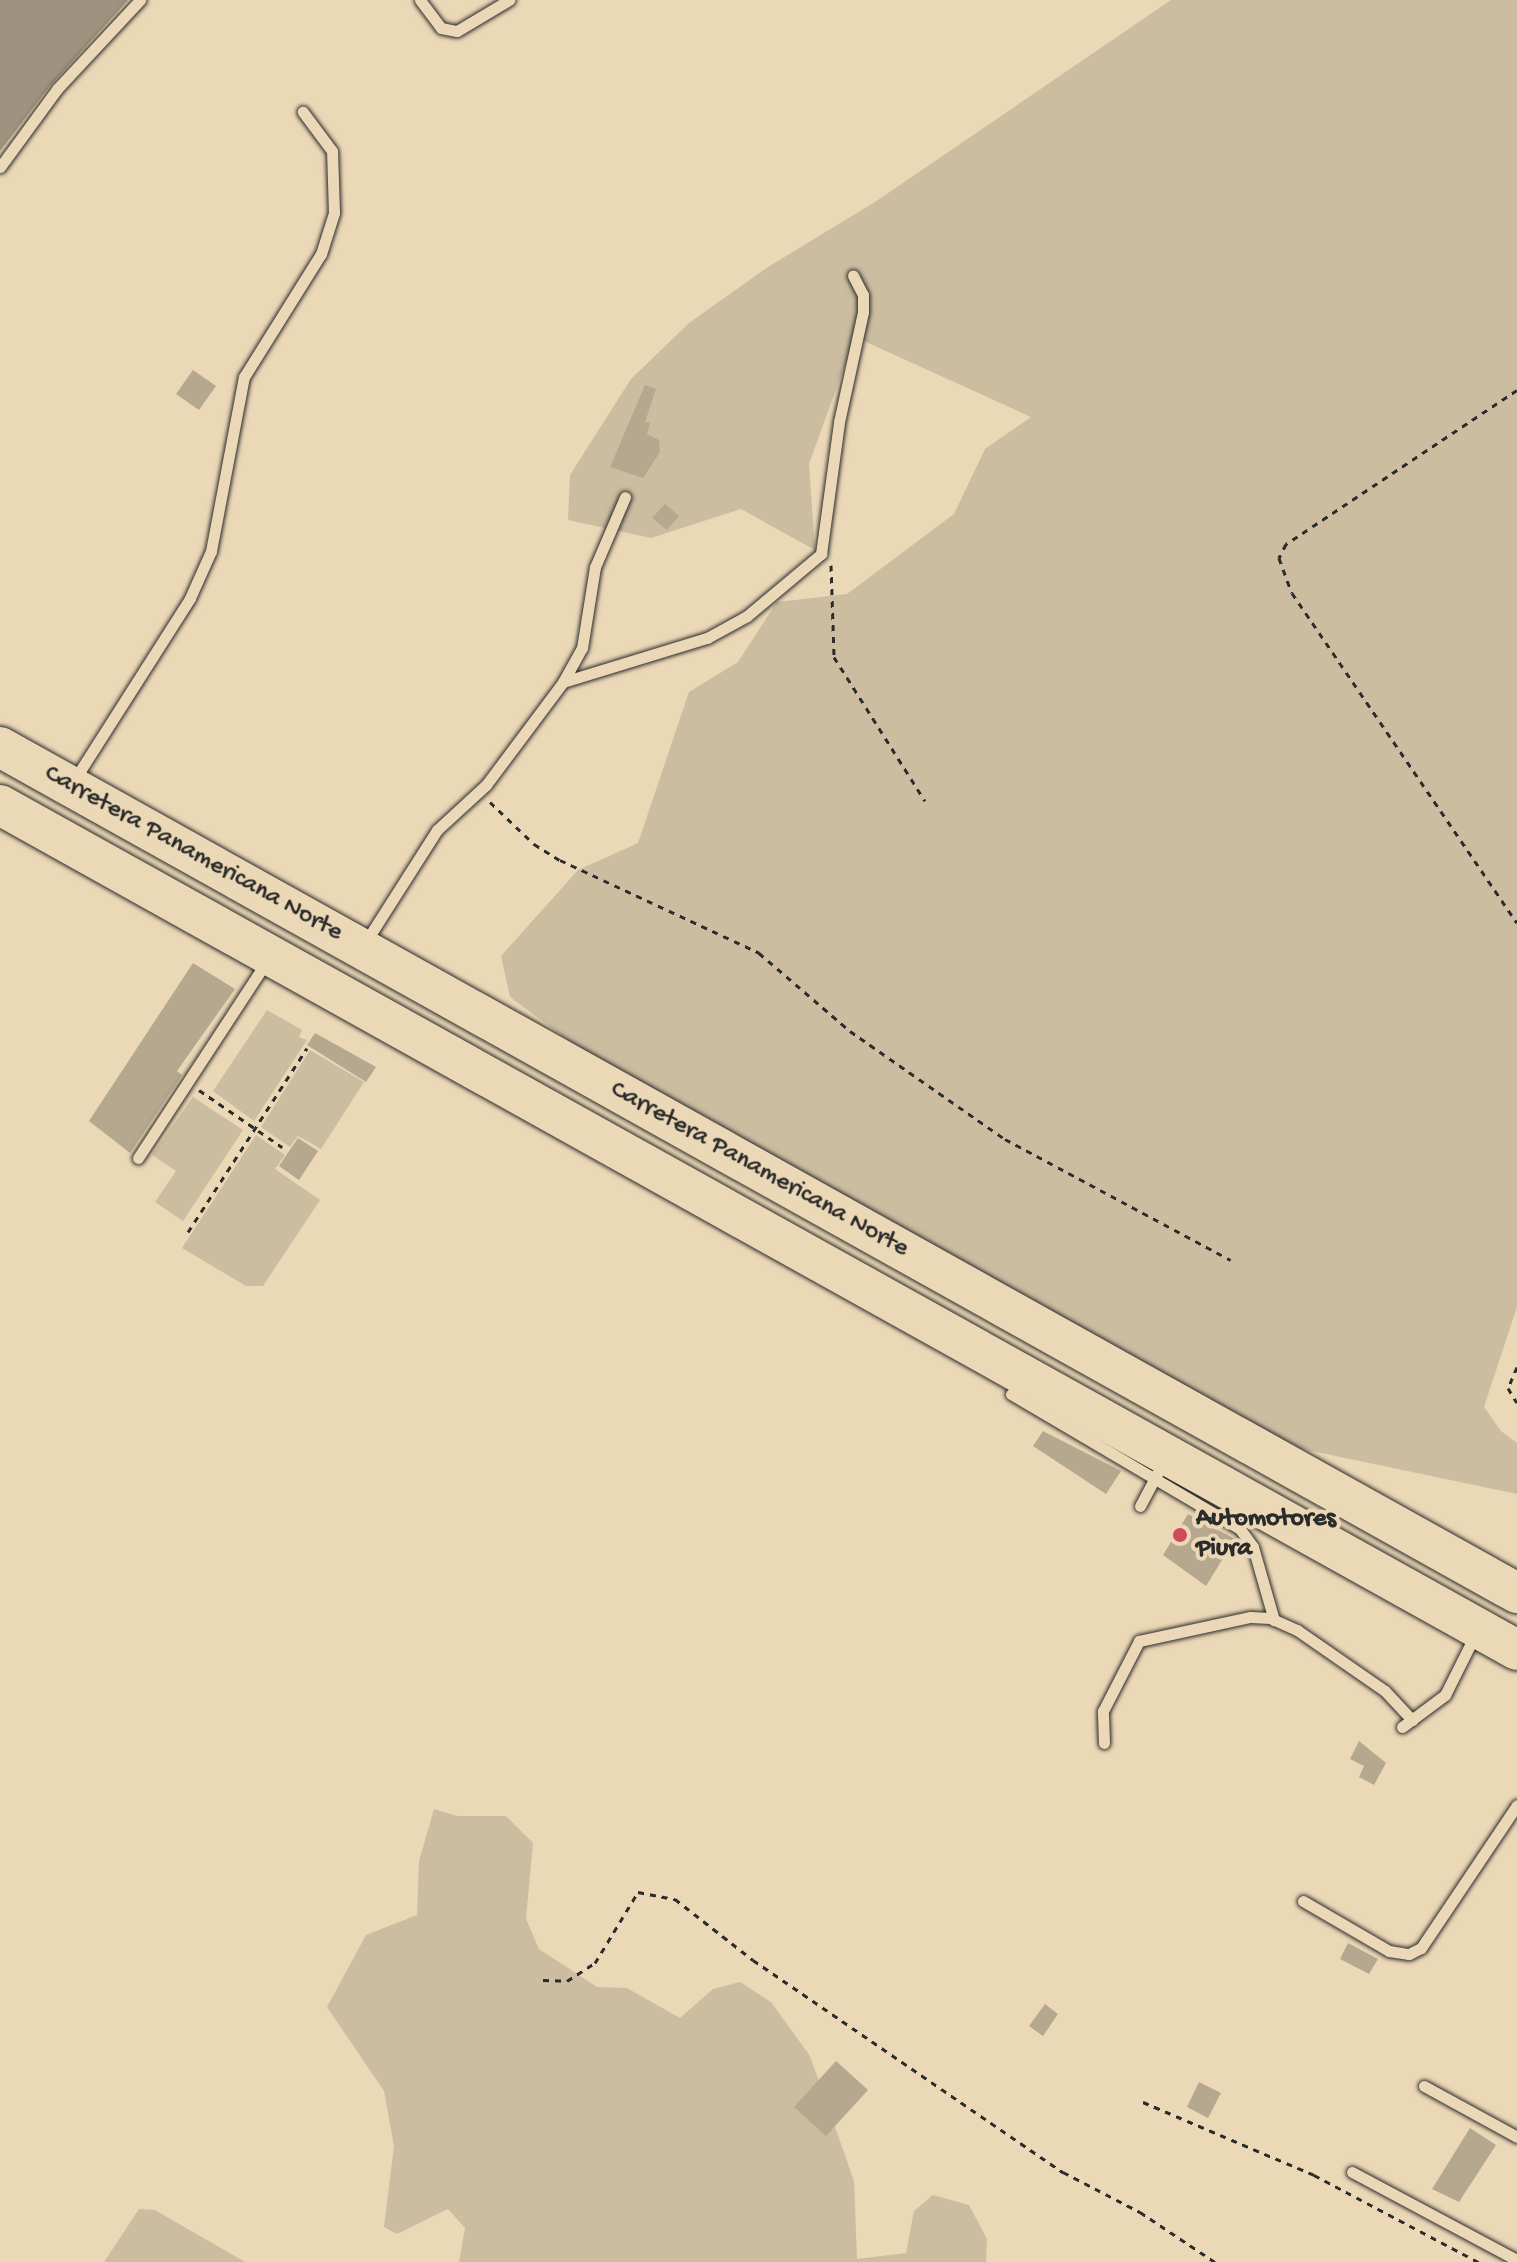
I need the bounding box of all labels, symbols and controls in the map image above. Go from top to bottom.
street label: Carretera Panamericana Norte [38,759,348,949]
street label: Carretera Panamericana Norte [604,1075,914,1265]
place label: Automotores Piura [1196,1504,1336,1566]
marker: Automotores Piura [1171,1526,1189,1544]

